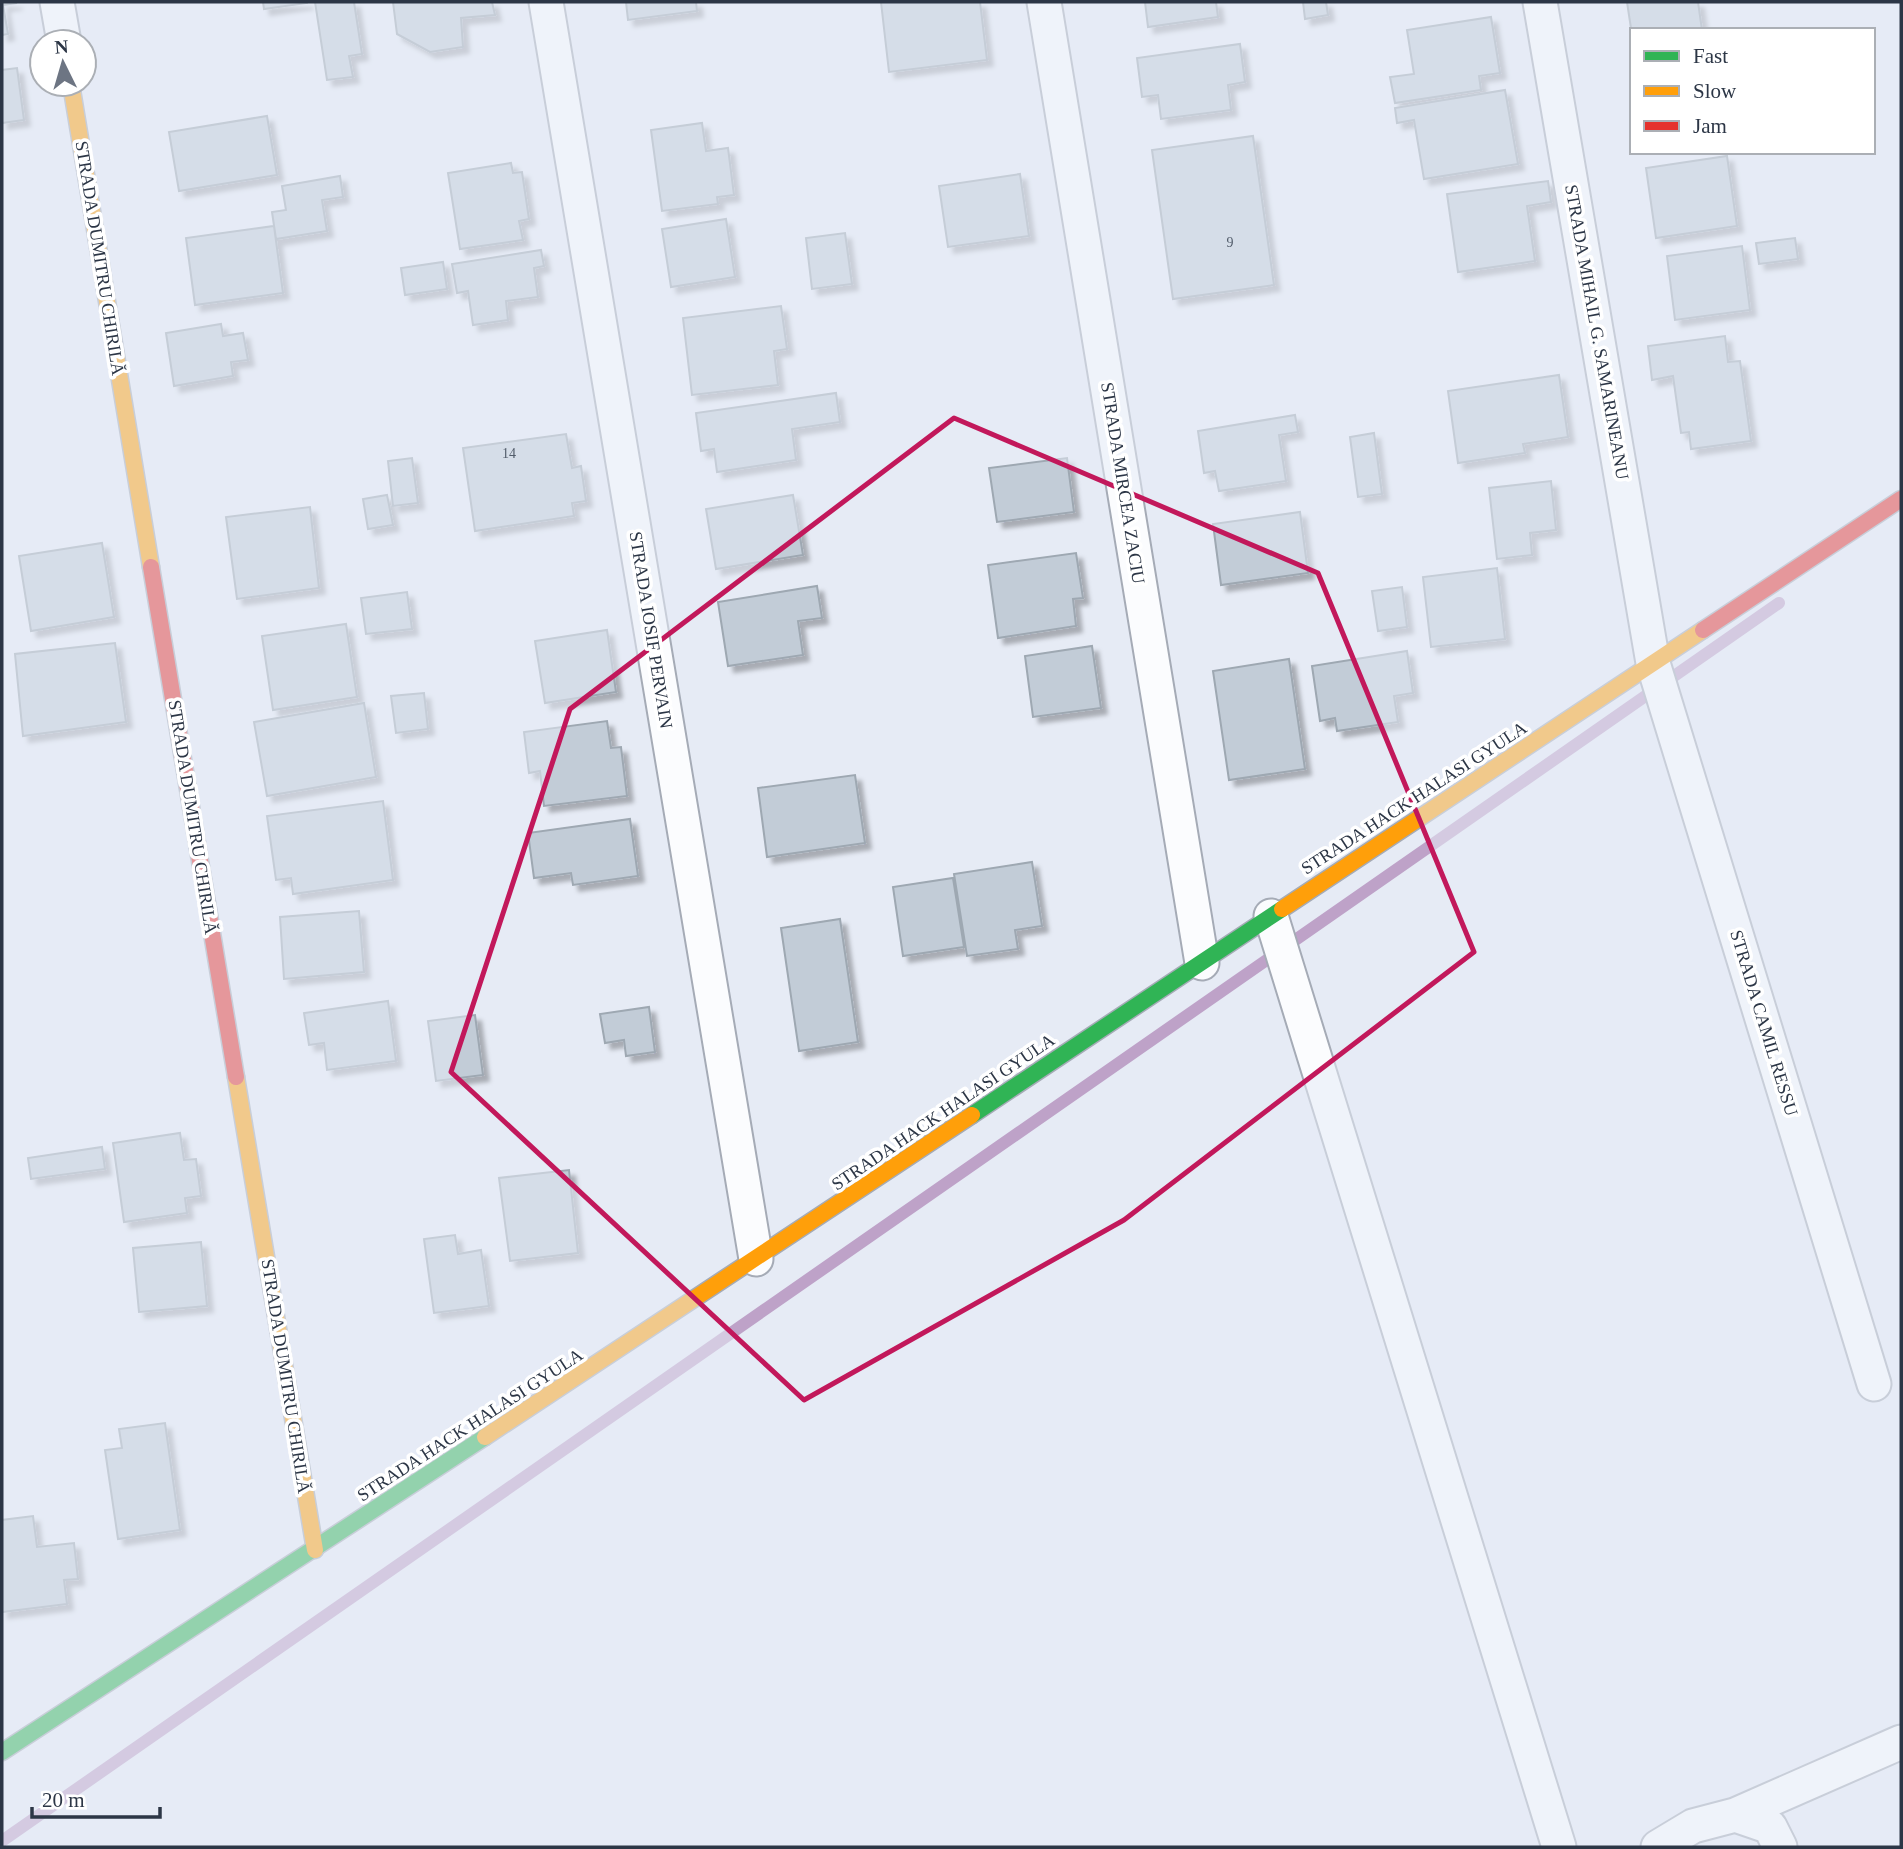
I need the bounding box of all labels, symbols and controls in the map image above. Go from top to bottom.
north arrow [28,28,98,98]
legend [1630,28,1875,154]
text: N [54,35,70,58]
text: Fast [1693,44,1728,68]
text: Slow [1693,79,1737,103]
text: Jam [1693,114,1727,138]
street label: STRADA DUMITRU CHIRILĂ [72,139,128,377]
street label: STRADA MIHAIL G. SAMARINEANU [1561,183,1633,481]
house number: 9 [1227,235,1234,250]
street label: STRADA MIRCEA ZACIU [1097,381,1149,585]
house number: 14 [502,446,516,461]
street label: STRADA IOSIF PERVAIN [626,530,676,730]
street label: STRADA DUMITRU CHIRILĂ [165,698,221,936]
street label: STRADA HACK HALASI GYULA [1298,718,1530,878]
street label: STRADA CAMIL RESSU [1726,928,1802,1118]
street label: STRADA HACK HALASI GYULA [828,1030,1058,1194]
street label: STRADA DUMITRU CHIRILĂ [258,1257,314,1495]
street label: STRADA HACK HALASI GYULA [354,1345,586,1505]
scale bar [32,1776,159,1820]
text: 20 m [42,1788,85,1812]

